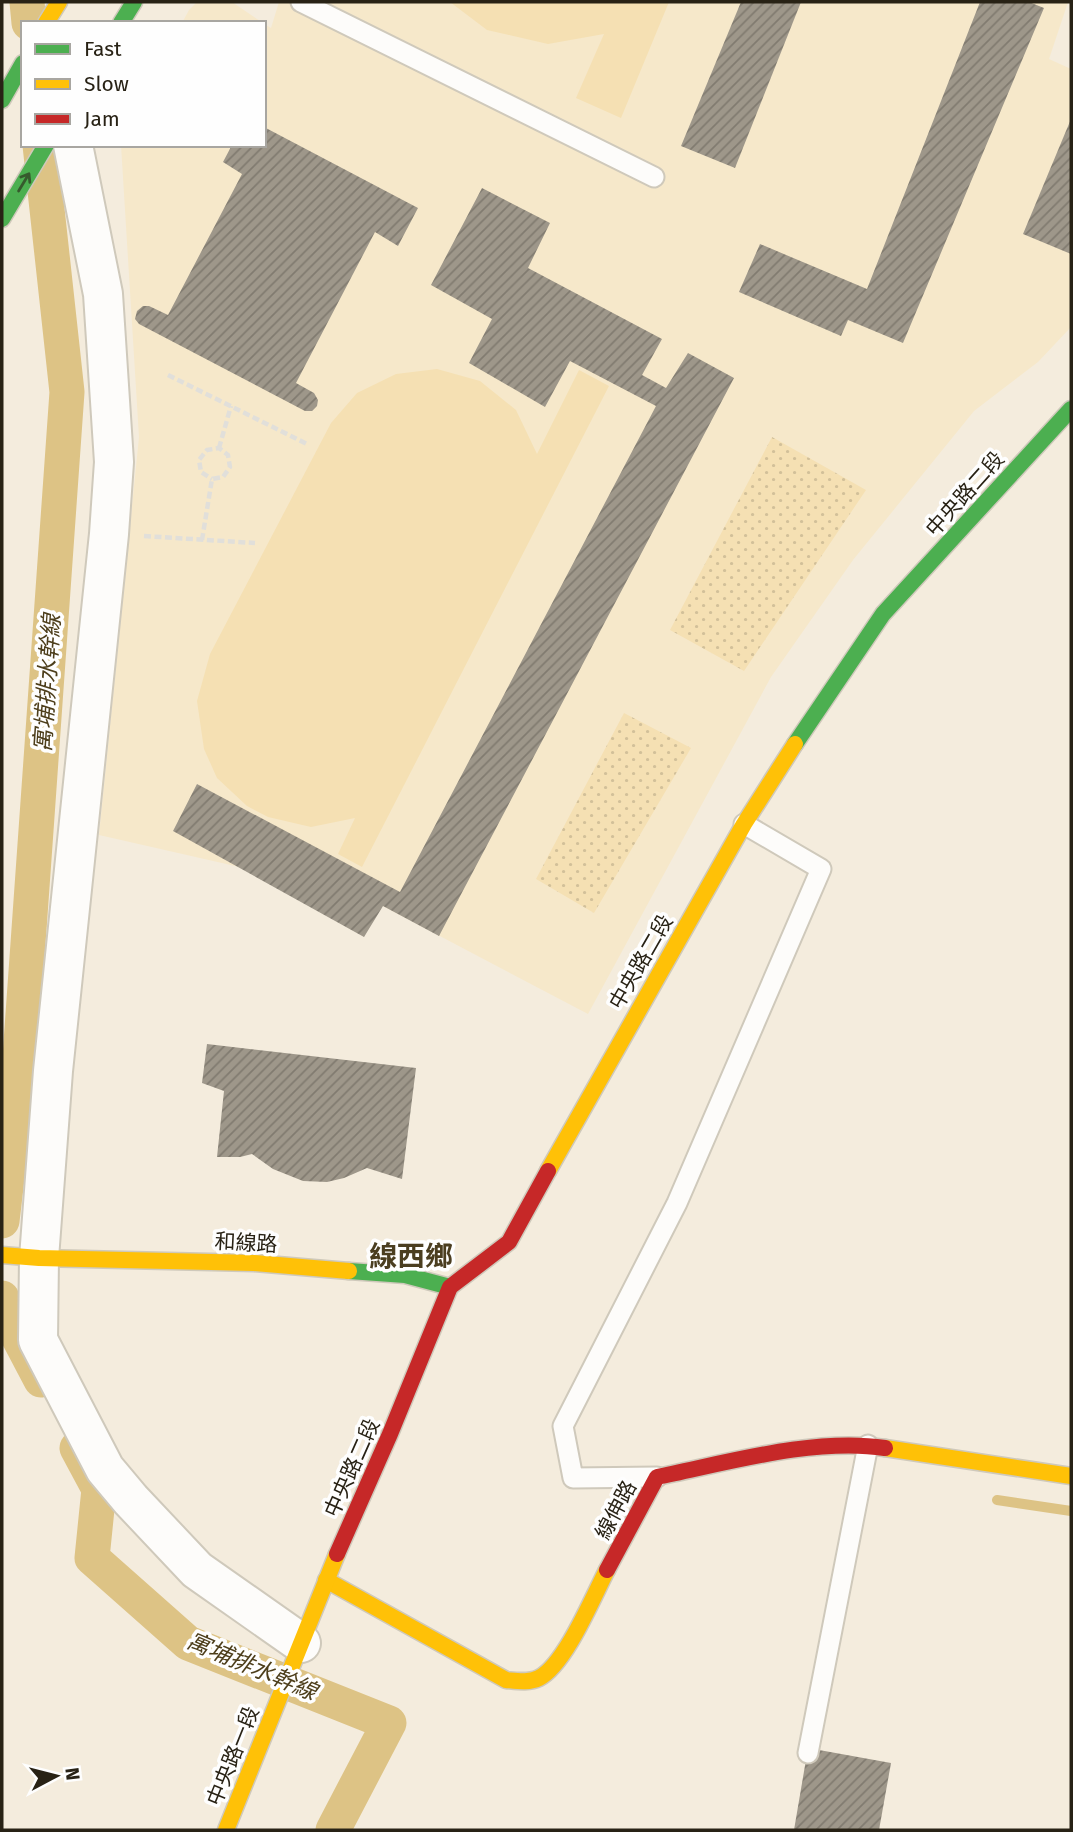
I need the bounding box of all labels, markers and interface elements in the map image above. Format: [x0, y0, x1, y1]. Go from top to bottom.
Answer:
legend [21, 21, 266, 147]
text: Fast [84, 36, 122, 62]
text: Slow [84, 71, 129, 97]
text: Jam [84, 106, 120, 132]
one-way arrow [17, 173, 31, 193]
street label: 中央路二段 [920, 446, 1010, 542]
water label: 寓埔排水幹線 [28, 610, 66, 753]
street label: 中央路二段 [603, 910, 679, 1014]
street label: 和線路 [214, 1228, 278, 1258]
district label: 線西鄉 [369, 1240, 453, 1273]
street label: 中央路二段 [319, 1415, 385, 1521]
street label: 線伸路 [590, 1476, 642, 1544]
water label: 寓埔排水幹線 [183, 1626, 324, 1707]
street label: 中央路一段 [201, 1702, 265, 1810]
north arrow [21, 1741, 91, 1811]
text: N [60, 1766, 85, 1782]

